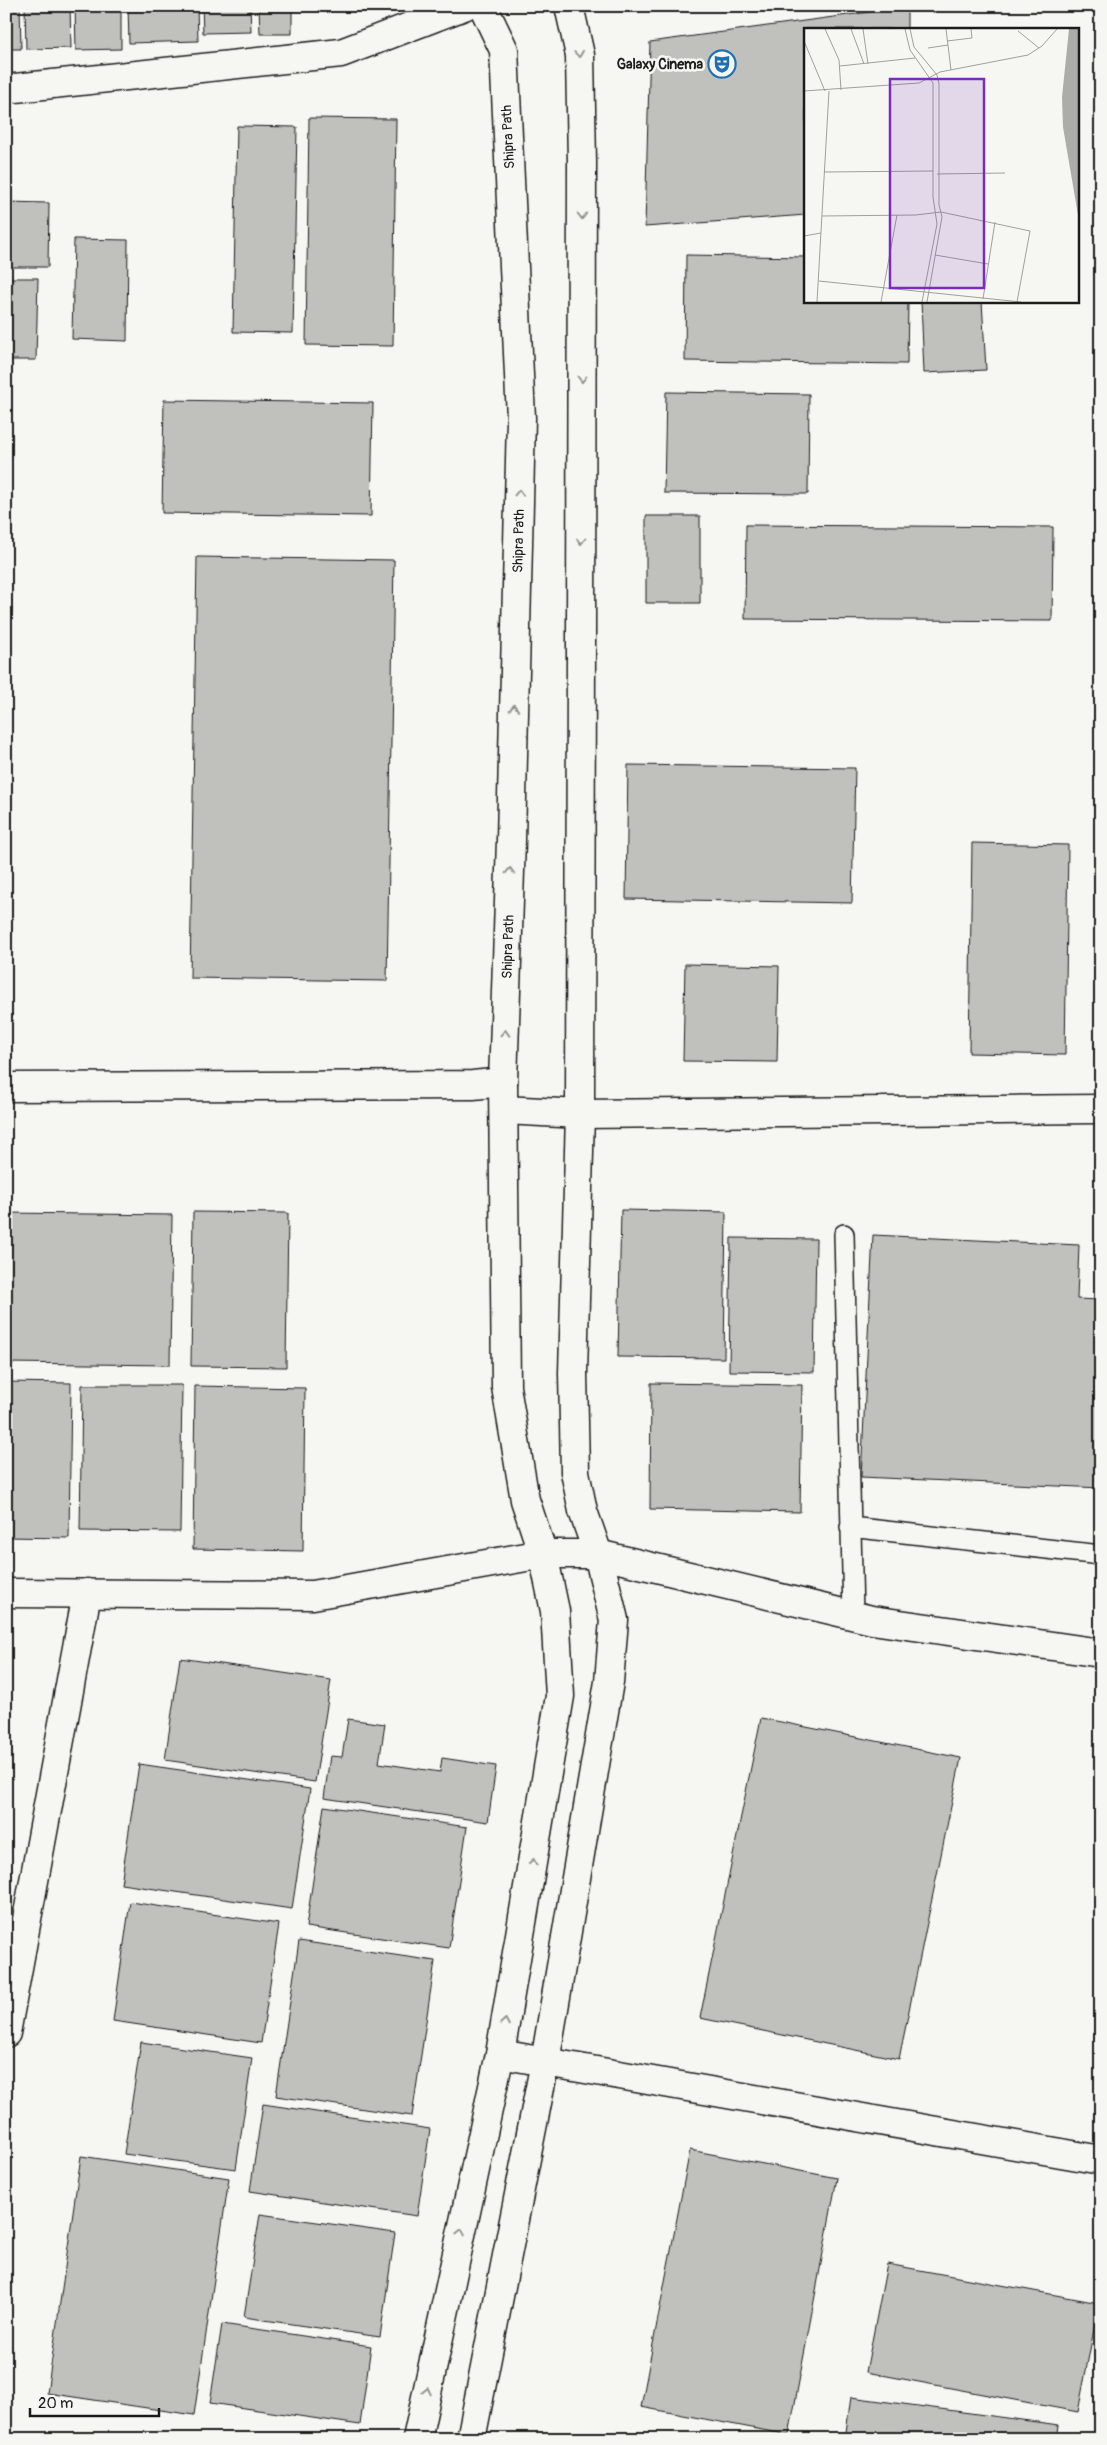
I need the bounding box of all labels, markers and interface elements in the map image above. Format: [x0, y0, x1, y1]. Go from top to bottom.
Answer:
inset map [804, 28, 1080, 302]
one-way arrow [574, 49, 584, 58]
theatre icon: Galaxy Cinema [707, 49, 737, 79]
place label: Galaxy Cinema [617, 56, 703, 73]
street label: Shipra Path [498, 105, 518, 169]
one-way arrow [577, 212, 587, 220]
one-way arrow [577, 375, 587, 383]
one-way arrow [514, 489, 525, 497]
street label: Shipra Path [509, 509, 527, 573]
one-way arrow [576, 537, 587, 545]
one-way arrow [509, 704, 520, 712]
one-way arrow [505, 867, 516, 875]
street label: Shipra Path [498, 915, 517, 979]
one-way arrow [499, 1029, 510, 1037]
one-way arrow [527, 1857, 537, 1866]
one-way arrow [500, 2017, 510, 2026]
one-way arrow [456, 2228, 466, 2237]
scale bar [30, 2385, 159, 2417]
one-way arrow [421, 2387, 432, 2396]
text: 20 m [38, 2394, 73, 2413]

